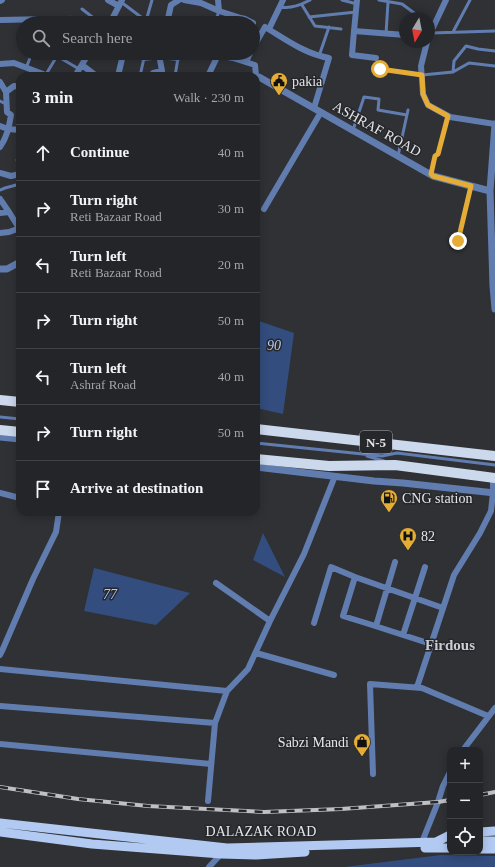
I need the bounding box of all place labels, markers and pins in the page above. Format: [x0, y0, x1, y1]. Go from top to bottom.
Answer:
public building icon: pakia [269, 71, 289, 96]
place label: pakia [292, 74, 323, 89]
fuel station icon: CNG station [379, 488, 399, 513]
place label: CNG station [402, 491, 472, 506]
hospital icon: 82 [398, 526, 418, 551]
place label: 82 [421, 529, 435, 544]
shop icon: Sabzi Mandi [352, 732, 372, 757]
place label: Sabzi Mandi [278, 735, 349, 750]

